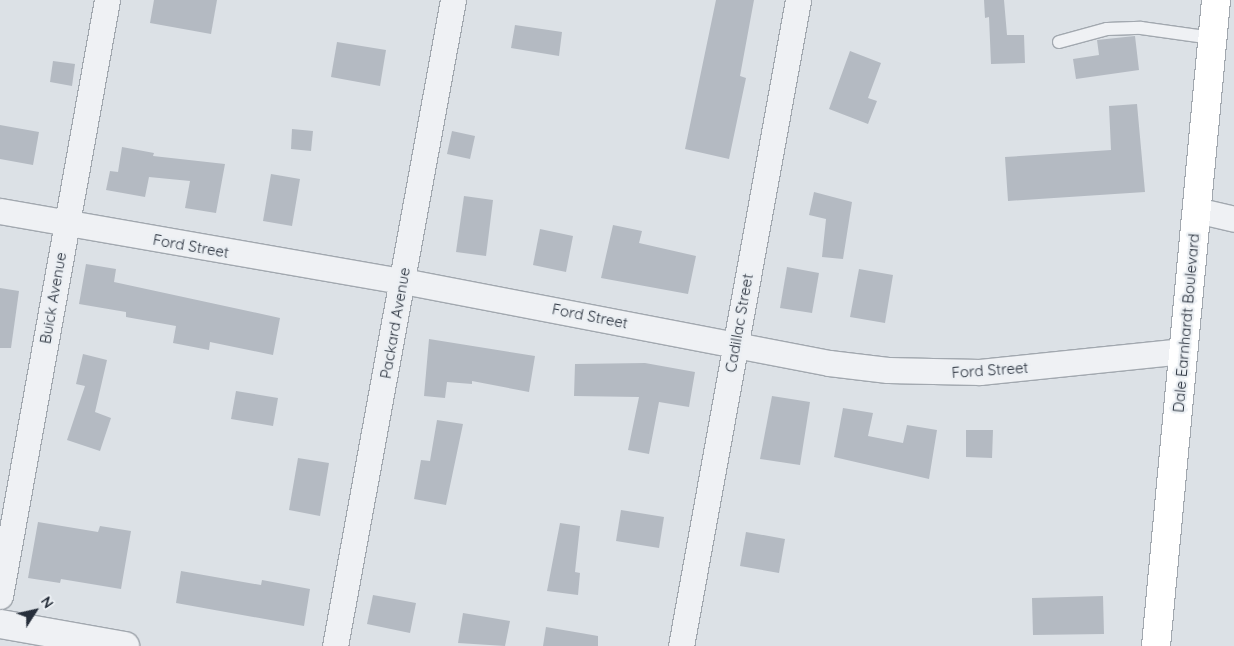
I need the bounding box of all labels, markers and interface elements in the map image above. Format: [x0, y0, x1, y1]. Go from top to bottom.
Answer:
street label: Ford Street [152, 230, 230, 262]
street label: Dale Earnhardt Boulevard [1169, 233, 1203, 413]
street label: Buick Avenue [36, 251, 70, 345]
street label: Packard Avenue [376, 266, 414, 380]
street label: Cadillac Street [721, 272, 757, 374]
street label: Ford Street [551, 300, 629, 332]
street label: Ford Street [951, 358, 1029, 382]
north arrow [10, 586, 60, 636]
text: N [37, 593, 58, 612]

